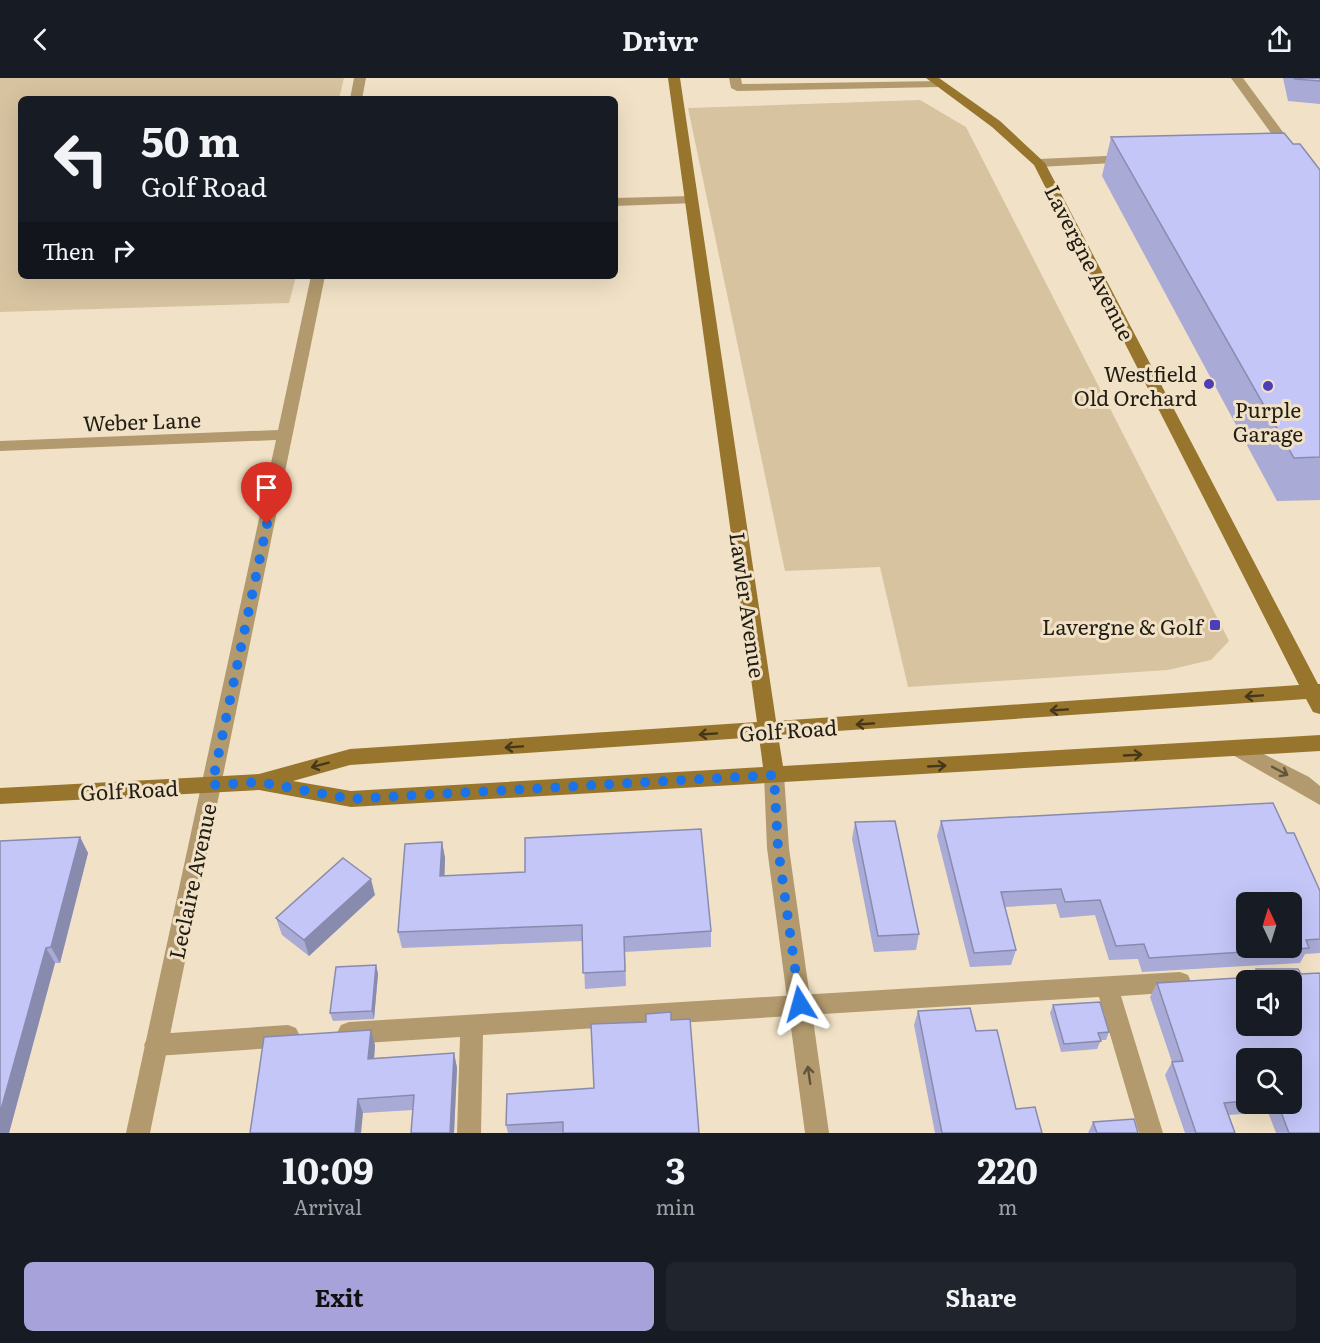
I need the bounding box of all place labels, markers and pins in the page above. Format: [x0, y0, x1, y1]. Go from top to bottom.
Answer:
place label: Westfield Old Orchard [1074, 357, 1197, 412]
marker: Westfield Old Orchard [1202, 377, 1216, 391]
marker: Purple Garage [1261, 379, 1275, 393]
place label: Purple Garage [1233, 393, 1303, 448]
pin [241, 462, 292, 524]
place label: Lavergne & Golf [1042, 610, 1205, 641]
marker: Lavergne & Golf [1208, 618, 1222, 632]

